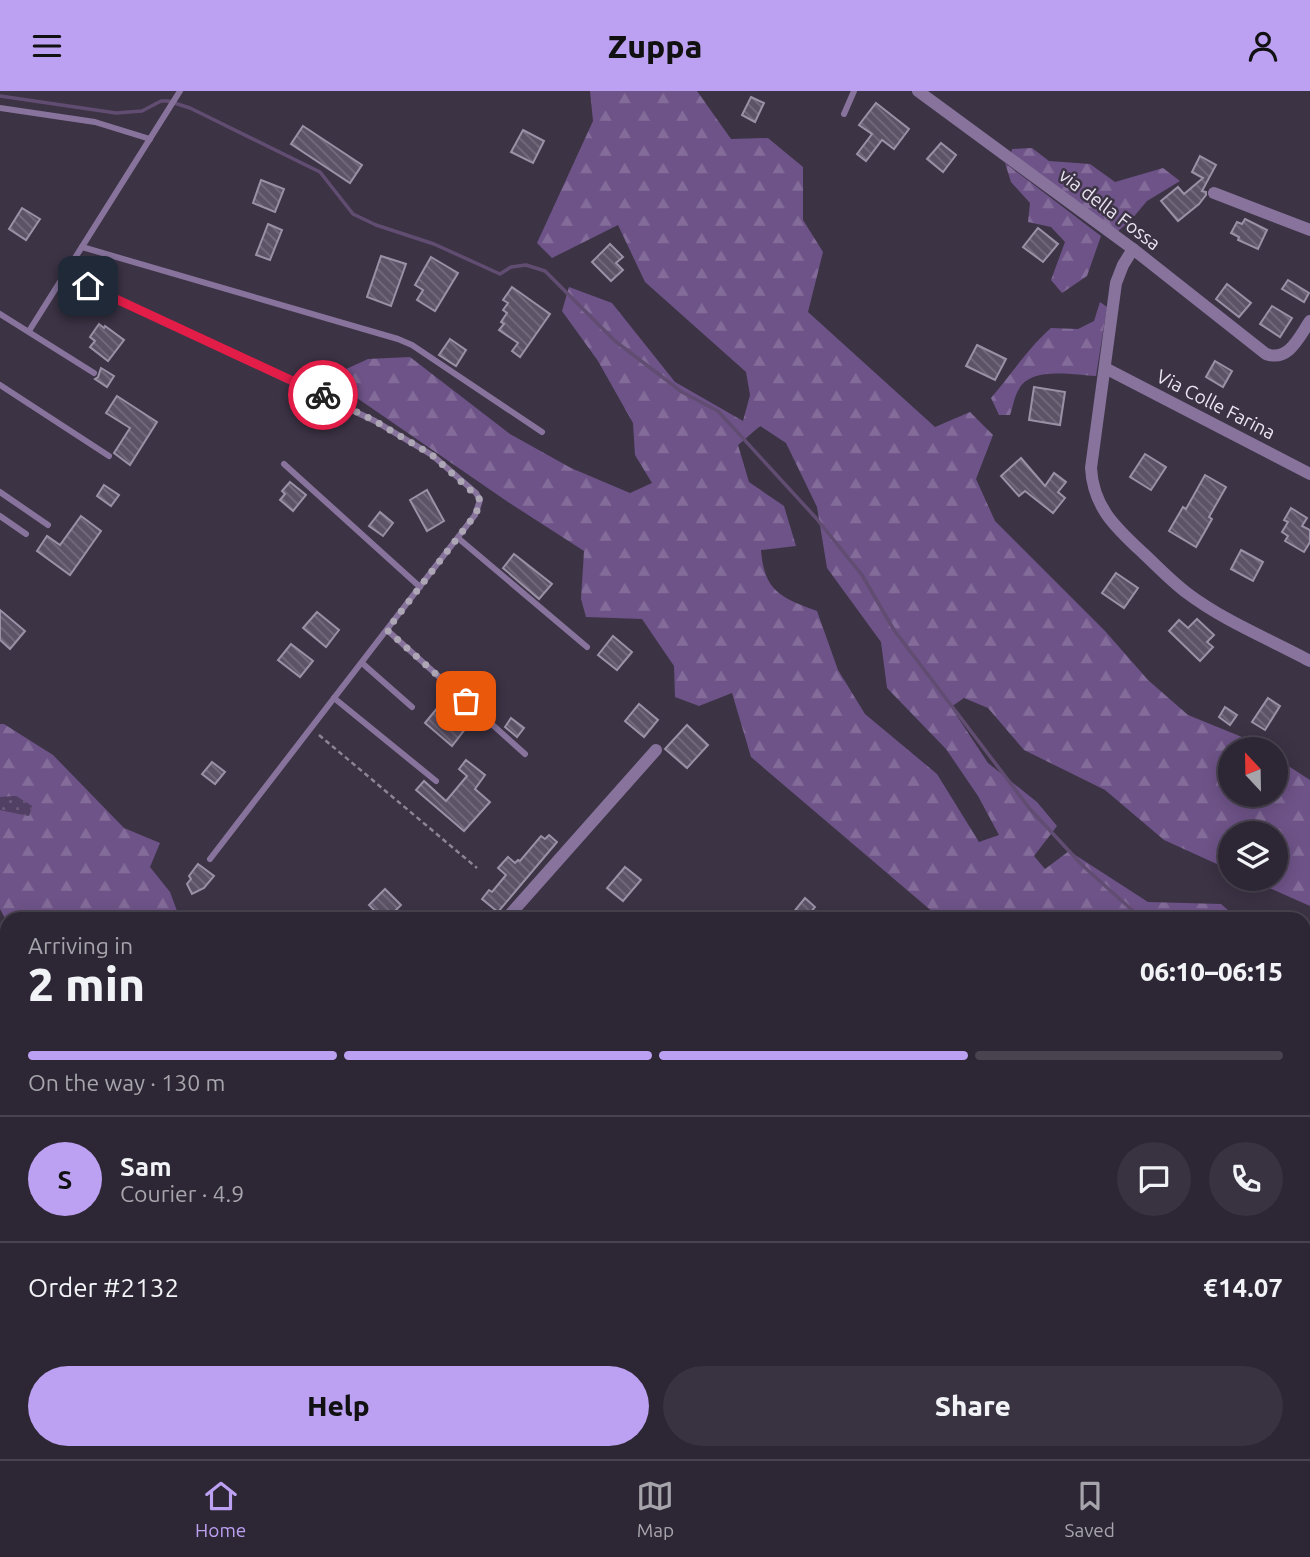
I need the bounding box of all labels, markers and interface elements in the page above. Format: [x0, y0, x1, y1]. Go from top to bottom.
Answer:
icon: menu [28, 27, 66, 65]
icon: person [1244, 27, 1282, 65]
text: Zuppa [608, 28, 702, 64]
street label: via della Fossa [1055, 164, 1165, 254]
pin [58, 256, 118, 316]
icon: home [69, 267, 107, 305]
courier [288, 360, 358, 430]
street label: Via Colle Farina [1153, 365, 1279, 443]
icon: bike [304, 376, 342, 414]
pin [436, 671, 496, 731]
icon: bag [447, 682, 485, 720]
north arrow [1218, 737, 1288, 807]
map controls [1218, 737, 1288, 891]
button: layers [1218, 821, 1288, 891]
text: Arriving in [28, 933, 133, 958]
text: 06:10–06:15 [1140, 957, 1283, 986]
text: 2 min [28, 958, 145, 1010]
text: On the way · 130 m [28, 1070, 225, 1095]
button: chat [1117, 1142, 1191, 1216]
button: phone [1209, 1142, 1283, 1216]
text: Sam [120, 1152, 172, 1181]
text: S [58, 1165, 72, 1194]
text: Courier · 4.9 [120, 1181, 244, 1206]
text: Order #2132 [28, 1273, 179, 1302]
text: €14.07 [1203, 1273, 1283, 1302]
button: Help [28, 1366, 649, 1446]
button: Share [663, 1366, 1283, 1446]
tab: Home [195, 1477, 246, 1541]
tab: Map [636, 1477, 674, 1541]
tab: Saved [1064, 1477, 1115, 1541]

